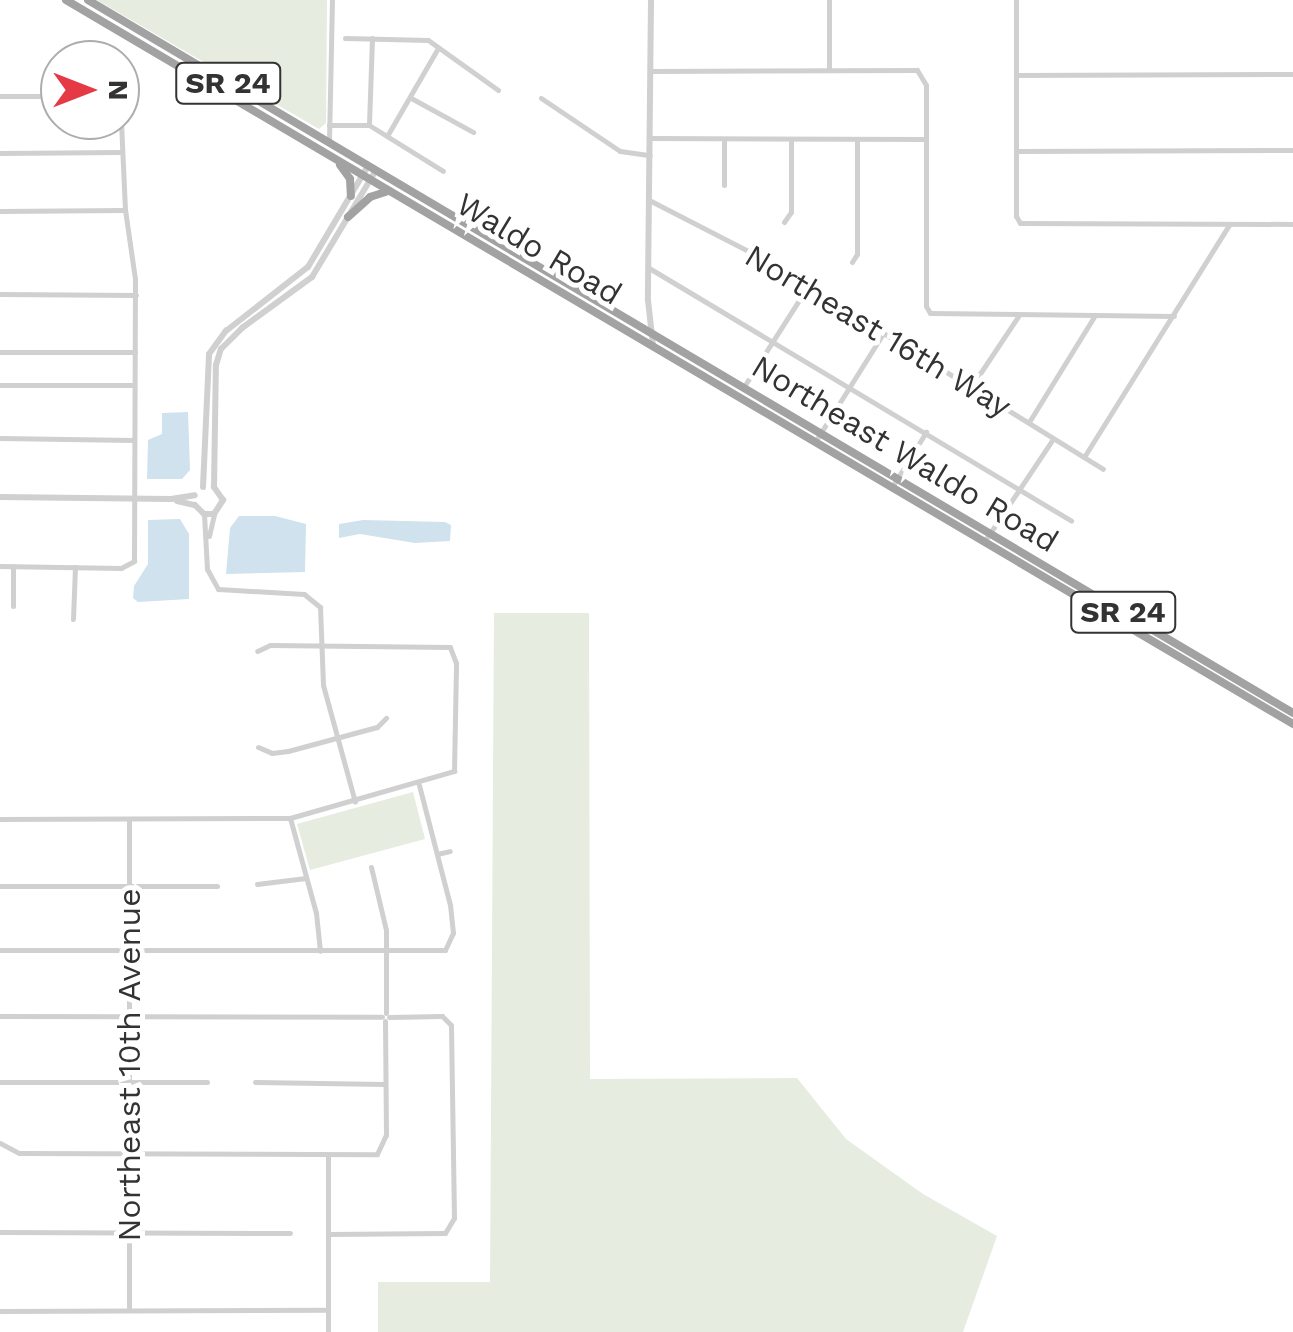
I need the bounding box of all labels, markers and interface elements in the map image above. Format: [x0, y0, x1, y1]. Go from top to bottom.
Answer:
north arrow [40, 40, 140, 140]
road number: SR 24 [173, 58, 283, 108]
text: N [102, 80, 135, 100]
street label: Waldo Road [450, 185, 628, 313]
street label: Northeast 16th Way [738, 236, 1018, 426]
street label: Northeast Waldo Road [745, 347, 1065, 561]
road number: SR 24 [1068, 587, 1178, 637]
street label: Northeast 10th Avenue [110, 887, 148, 1243]

